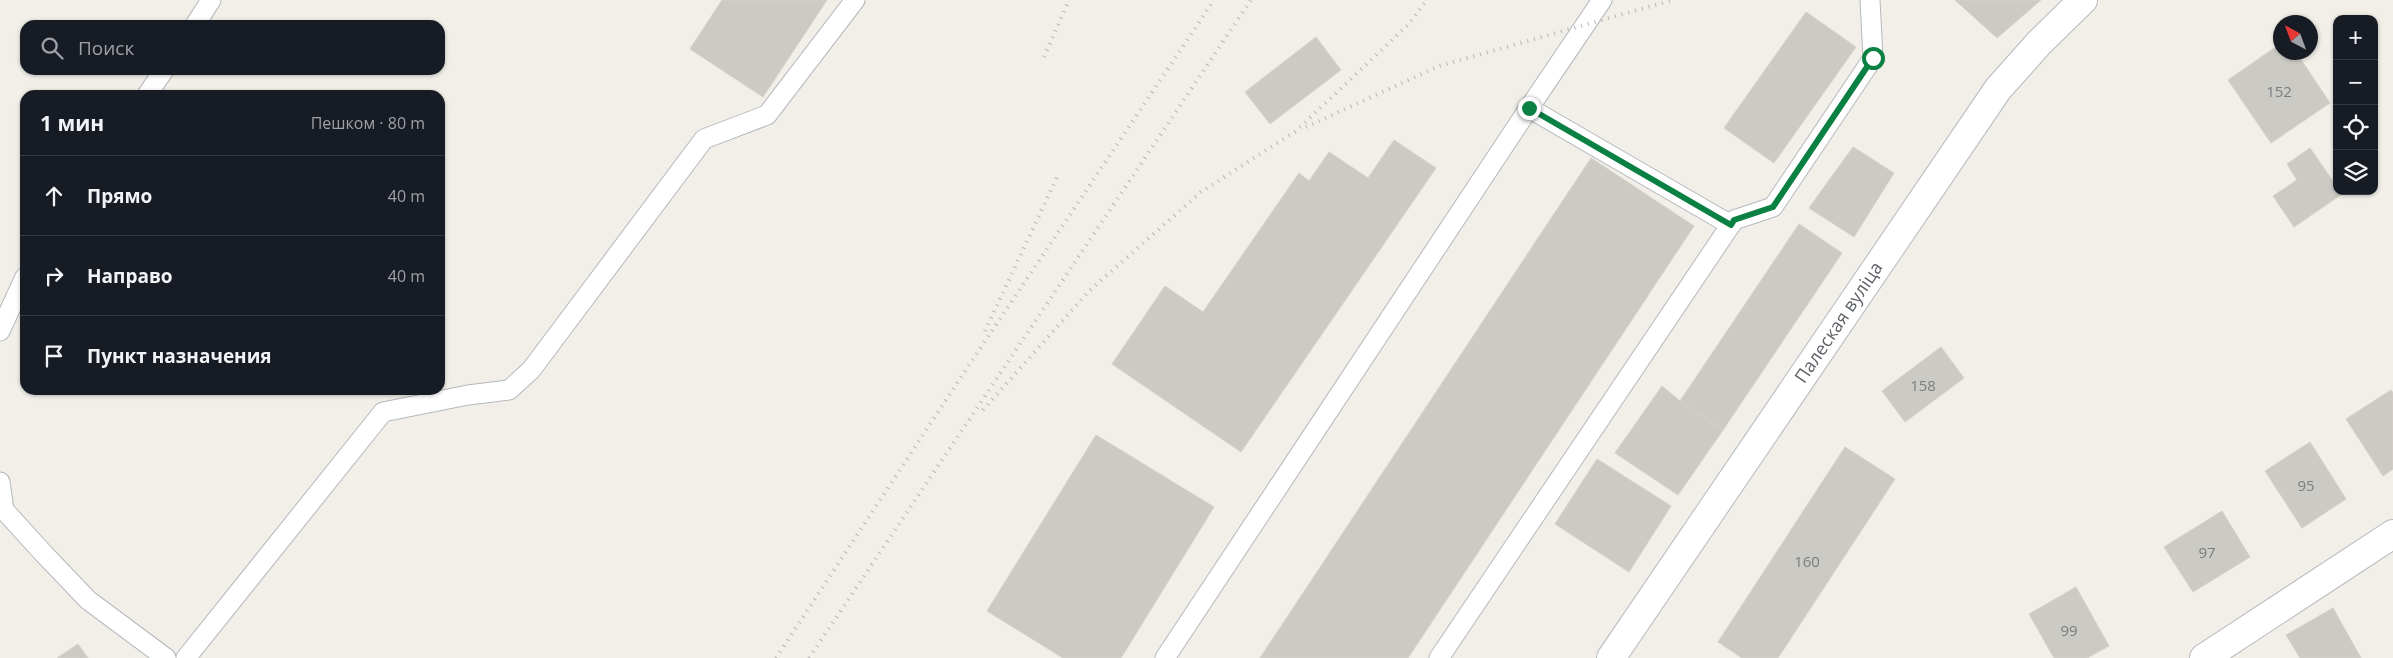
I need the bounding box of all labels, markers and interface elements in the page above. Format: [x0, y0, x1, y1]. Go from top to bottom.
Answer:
north arrow [2273, 15, 2318, 60]
map controls [2333, 15, 2378, 195]
button: + [2333, 15, 2378, 60]
search box [20, 20, 445, 75]
icon: search [38, 34, 66, 62]
text: Поиск [78, 35, 134, 61]
route start [1862, 47, 1885, 70]
button: − [2333, 60, 2378, 105]
house number: 152 [2266, 81, 2292, 101]
route end [1518, 97, 1541, 120]
button: locate [2333, 105, 2378, 150]
text: 1 мин [40, 109, 104, 137]
text: Пешком · 80 m [311, 112, 425, 134]
button: layers [2333, 150, 2378, 195]
icon: ahead [40, 182, 68, 210]
text: Прямо [87, 183, 152, 209]
text: 40 m [388, 185, 425, 207]
street label: Палеская вуліца [1788, 257, 1888, 387]
icon: right [40, 262, 68, 290]
text: Направо [87, 263, 173, 289]
text: 40 m [388, 265, 425, 287]
icon: arrive [40, 342, 68, 370]
text: Пункт назначения [87, 343, 272, 369]
house number: 158 [1910, 375, 1936, 395]
house number: 95 [2297, 475, 2315, 495]
house number: 97 [2198, 542, 2216, 562]
house number: 160 [1794, 551, 1820, 571]
house number: 99 [2060, 620, 2078, 640]

